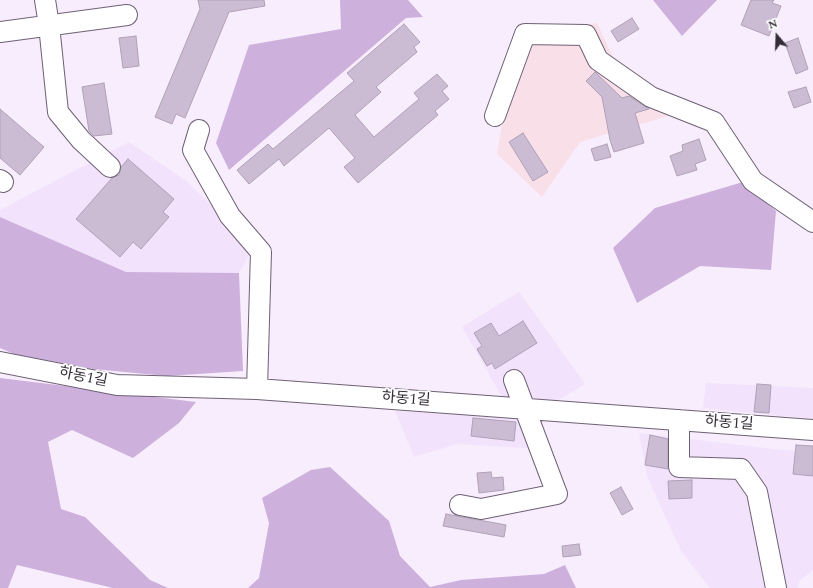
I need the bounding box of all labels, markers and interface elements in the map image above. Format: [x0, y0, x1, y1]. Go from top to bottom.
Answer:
text: N [766, 15, 780, 34]
north arrow [757, 16, 797, 56]
street label: 하동1길 [57, 365, 109, 391]
street label: 하동1길 [381, 389, 431, 411]
street label: 하동1길 [704, 413, 754, 435]

